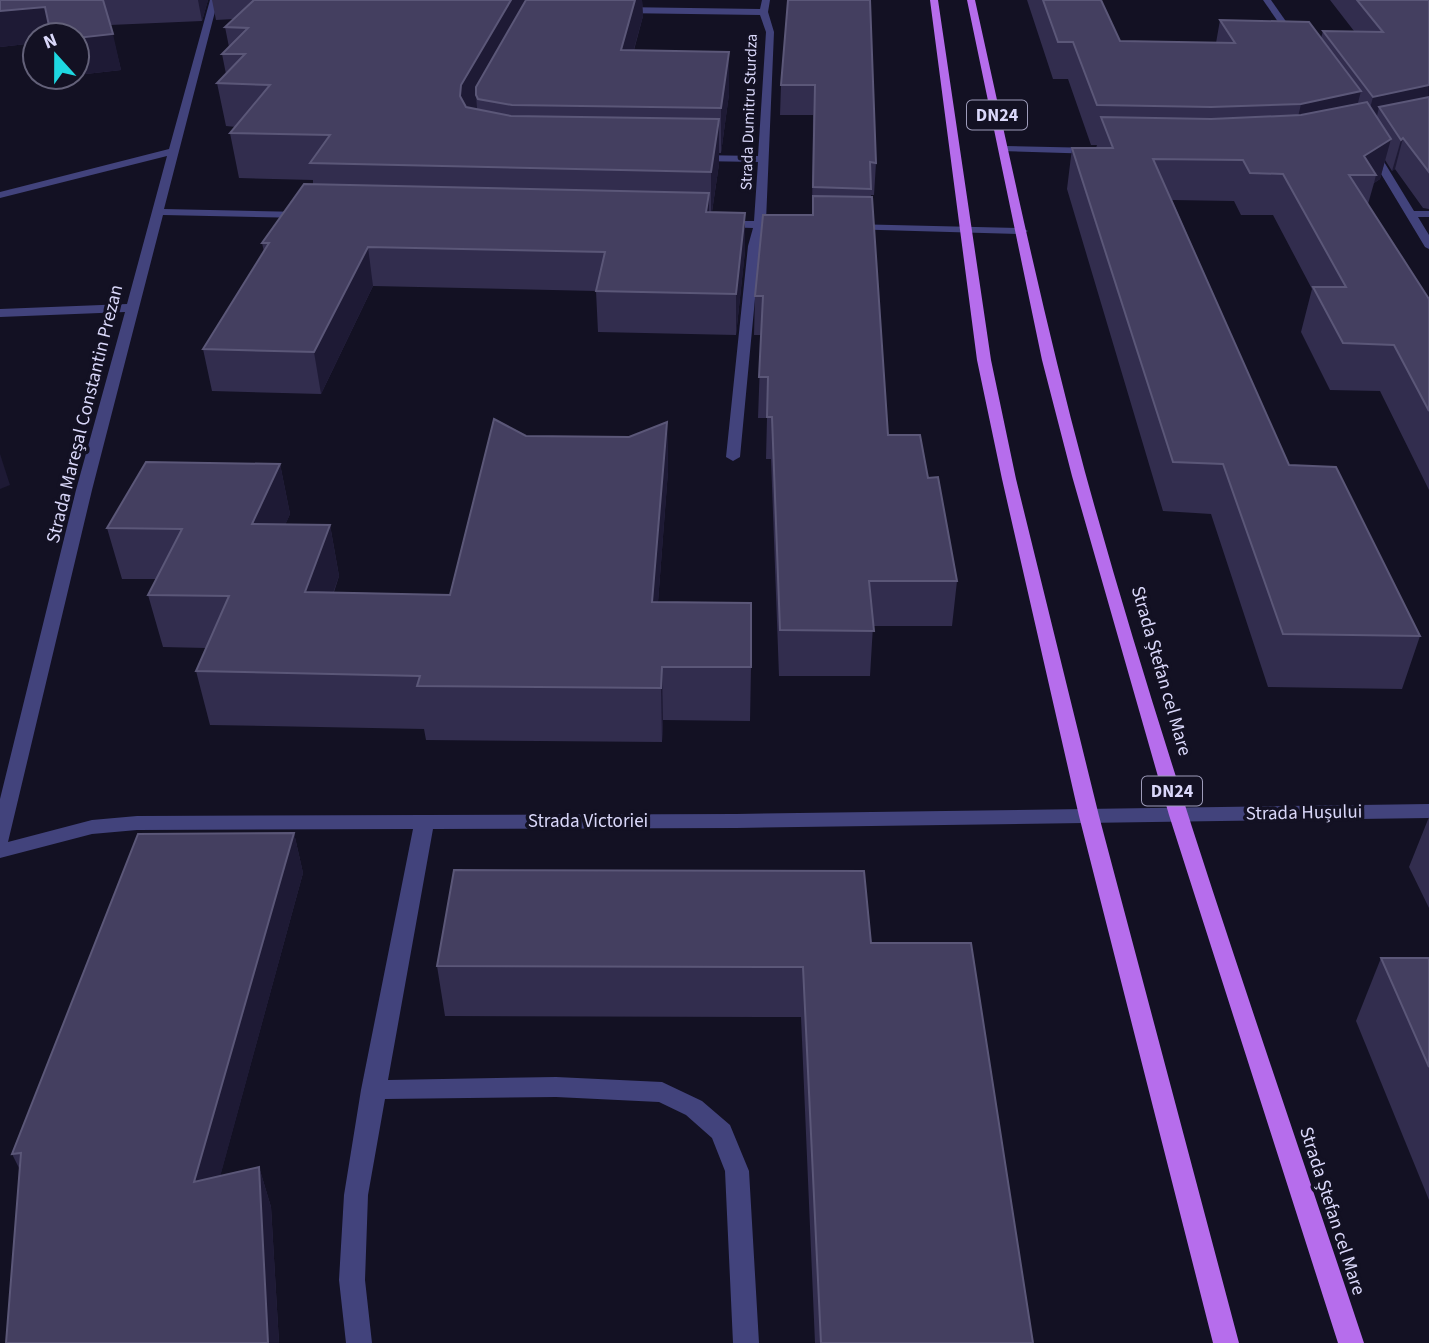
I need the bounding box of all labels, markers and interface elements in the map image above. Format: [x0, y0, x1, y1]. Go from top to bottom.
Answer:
north arrow [21, 21, 91, 91]
text: N [40, 27, 61, 56]
street label: Strada Dumitru Sturdza [735, 33, 763, 191]
road number: DN24 [967, 100, 1027, 130]
street label: Strada Mareșal Constantin Prezan [40, 282, 130, 546]
street label: Strada Ștefan cel Mare [1124, 583, 1198, 759]
road number: DN24 [1142, 776, 1202, 806]
street label: Strada Hușului [1245, 798, 1363, 828]
street label: Strada Victoriei [528, 808, 648, 835]
street label: Strada Ștefan cel Mare [1292, 1123, 1372, 1299]

